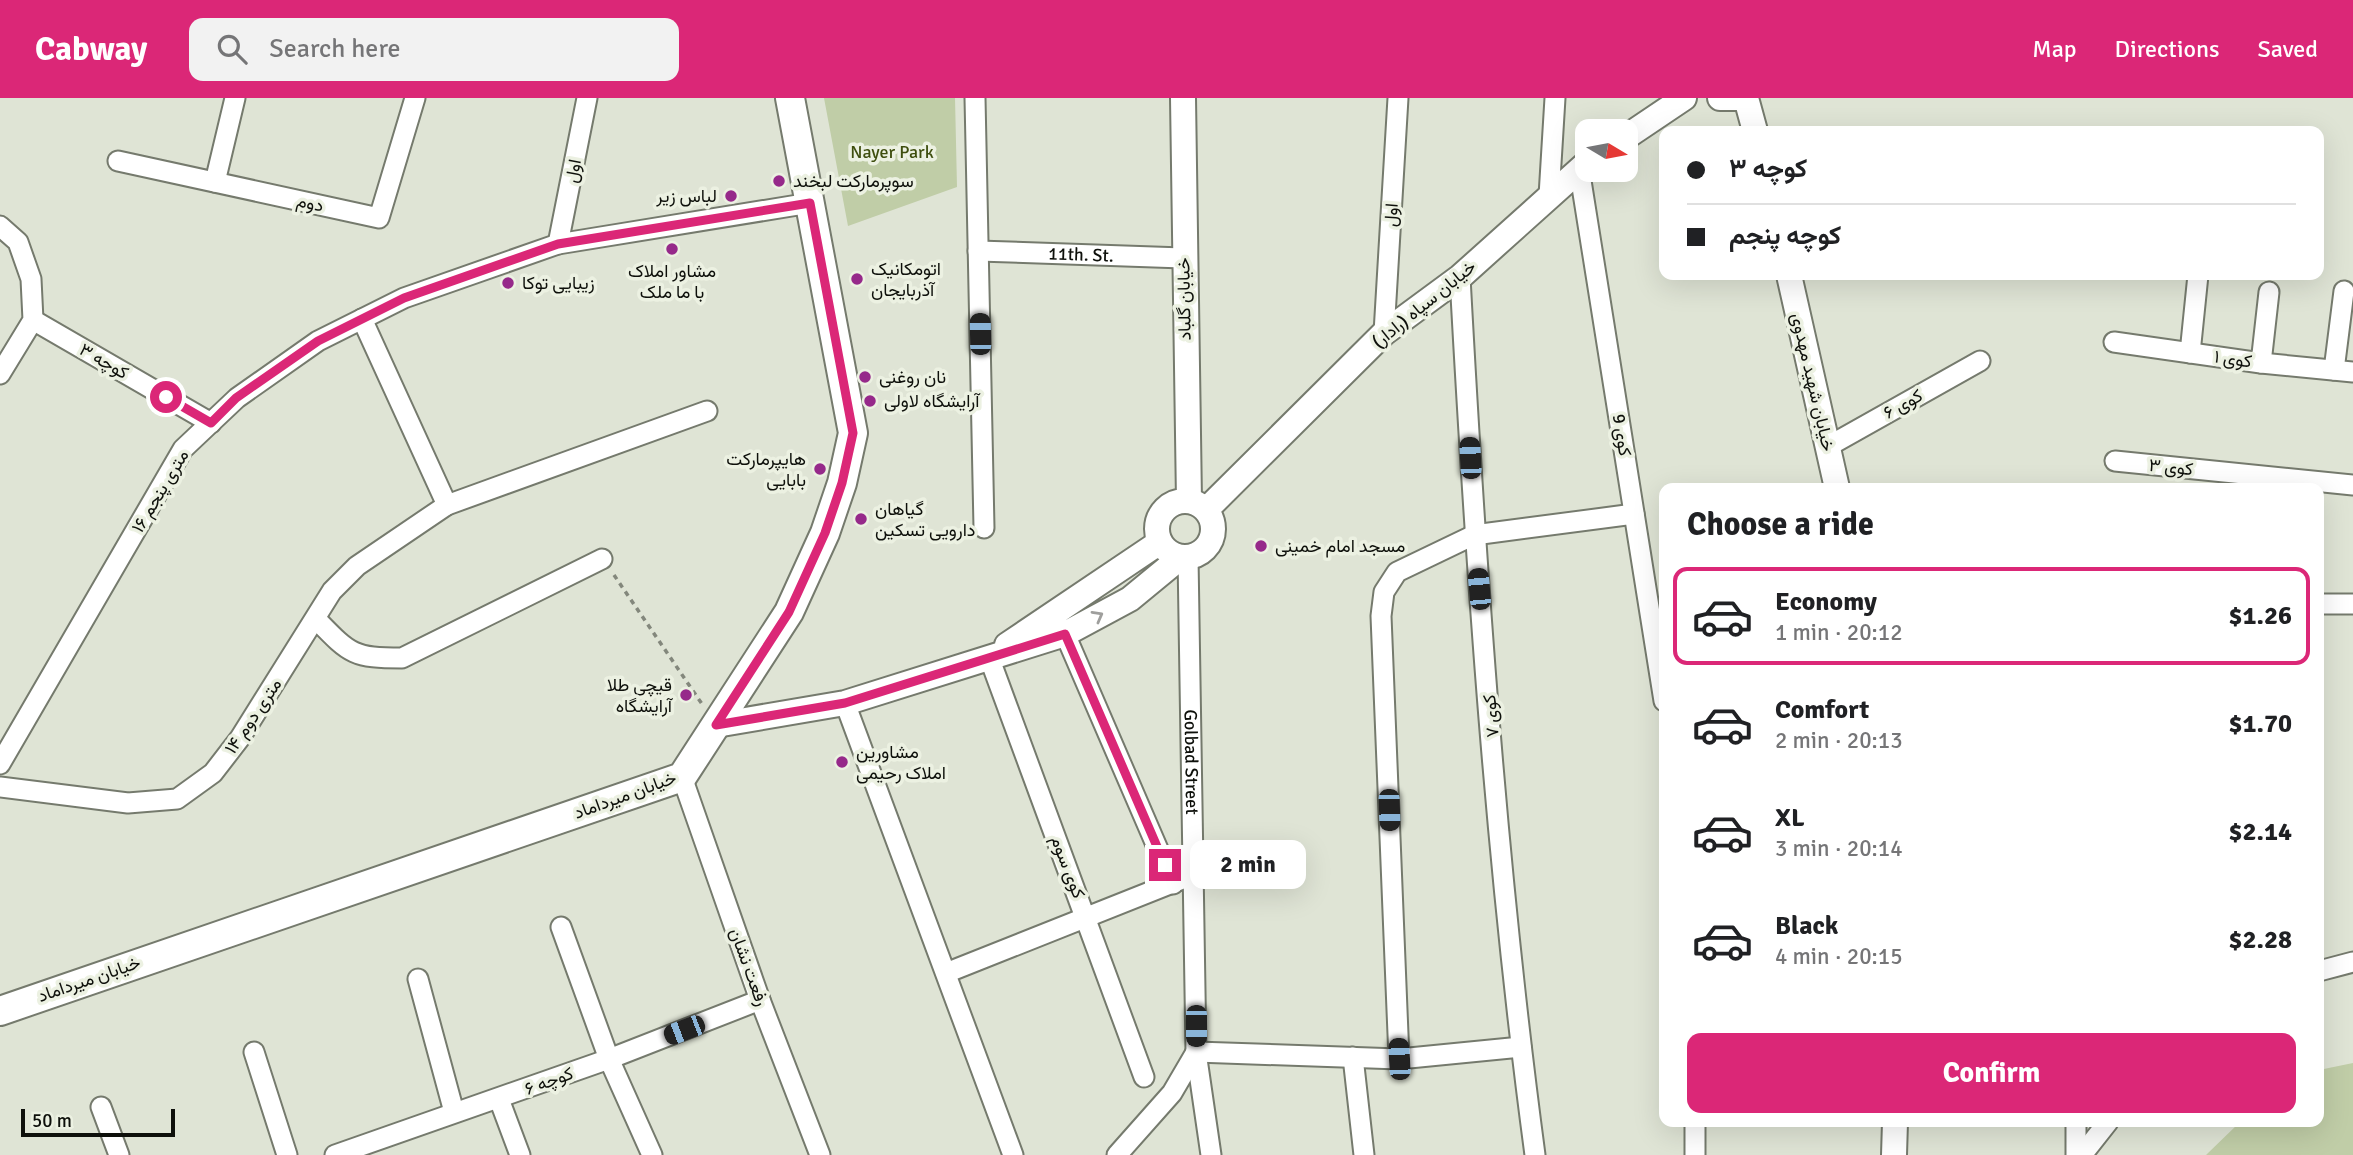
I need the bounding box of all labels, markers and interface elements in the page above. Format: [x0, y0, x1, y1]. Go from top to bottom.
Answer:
search box [189, 18, 679, 81]
text: Cabway [35, 29, 147, 70]
icon: search [213, 30, 251, 68]
text: Search here [269, 33, 400, 65]
text: Map [2032, 34, 2077, 64]
text: Directions [2115, 34, 2220, 64]
text: Saved [2258, 34, 2318, 64]
north arrow [1575, 119, 1638, 182]
map controls [1575, 119, 1638, 182]
park label: Nayer Park [850, 141, 934, 163]
text: کوچه ۳ [1729, 153, 1807, 185]
street label: اول [560, 157, 586, 185]
place label: سوپرمارکت لبخند [793, 170, 914, 193]
marker: سوپرمارکت لبخند [771, 173, 787, 189]
place label: لباس زیر [655, 185, 717, 207]
marker: لباس زیر [723, 188, 739, 204]
street label: دوم [294, 189, 326, 218]
street label: اول [1379, 202, 1403, 228]
text: کوچه پنجم [1729, 220, 1841, 252]
marker: مشاور املاک با ما ملک [664, 241, 680, 257]
street label: 11th. St. [1048, 242, 1114, 267]
street label: خیابان سپاه (رادار) [1368, 255, 1481, 353]
street label: خیابان گلباد [1172, 257, 1196, 341]
place label: اتومکانیک آذربایجان [871, 258, 941, 301]
place label: مشاور املاک با ما ملک [628, 260, 716, 303]
marker: اتومکانیک آذربایجان [849, 271, 865, 287]
place label: زیبایی توکا [522, 272, 595, 294]
marker: زیبایی توکا [500, 275, 516, 291]
street label: خیابان شهید مهدوی [1786, 311, 1840, 453]
car [970, 313, 991, 355]
street label: کوچه ۳ [75, 338, 133, 385]
street label: کوی ۱ [2213, 345, 2253, 373]
place label: نان روغنی [879, 366, 946, 388]
marker: نان روغنی [857, 369, 873, 385]
route start [150, 381, 182, 413]
street label: کوی ۶ [1880, 384, 1926, 424]
place label: آرایشگاه لاولی [884, 390, 981, 412]
marker: آرایشگاه لاولی [862, 393, 878, 409]
street label: کوی 9 [1608, 412, 1636, 458]
car [1459, 436, 1482, 480]
street label: ۱۶ متری پنجم [127, 446, 194, 537]
place label: هایپرمارکت بابایی [726, 448, 806, 491]
street label: کوی ۳ [2148, 454, 2194, 480]
marker: هایپرمارکت بابایی [812, 461, 828, 477]
place label: گیاهان دارویی تسکین [875, 498, 975, 541]
text: Choose a ride [1687, 505, 1874, 544]
marker: گیاهان دارویی تسکین [853, 511, 869, 527]
place label: مسجد امام خمینی [1275, 535, 1405, 558]
marker: مسجد امام خمینی [1253, 538, 1269, 554]
car [1467, 567, 1492, 611]
icon: car [1691, 585, 1754, 648]
text: Economy [1775, 586, 1877, 618]
text: $1.26 [2228, 600, 2292, 632]
one-way arrow [1091, 611, 1104, 624]
text: 1 min · 20:12 [1775, 618, 1903, 647]
street label: ۱۴ متری دوم [220, 674, 287, 759]
place label: قیچی طلا آرایشگاه [607, 674, 674, 717]
marker: قیچی طلا آرایشگاه [678, 687, 694, 703]
street label: کوی ۷ [1478, 693, 1504, 739]
icon: car [1691, 693, 1754, 756]
text: Comfort [1775, 694, 1869, 726]
text: $1.70 [2228, 708, 2292, 740]
street label: Golbad Street [1179, 709, 1203, 815]
text: 2 min · 20:13 [1775, 726, 1903, 755]
place label: مشاورین املاک رحیمی [856, 741, 946, 784]
marker: مشاورین املاک رحیمی [834, 754, 850, 770]
street label: خیابان میرداماد [571, 766, 679, 824]
car [1378, 789, 1401, 831]
icon: car [1691, 801, 1754, 864]
text: XL [1775, 802, 1805, 834]
text: $2.14 [2228, 816, 2292, 848]
street label: کوی سوم [1045, 832, 1090, 902]
text: 3 min · 20:14 [1775, 834, 1903, 863]
callout: 2 min [1190, 840, 1305, 890]
route end [1149, 849, 1181, 881]
text: 2 min [1220, 850, 1276, 879]
icon: car [1691, 909, 1754, 972]
text: Black [1775, 910, 1838, 942]
text: $2.28 [2228, 924, 2292, 956]
street label: رفعت نشان [725, 925, 773, 1009]
text: 4 min · 20:15 [1775, 942, 1903, 971]
street label: خیابان میرداماد [35, 951, 143, 1007]
car [1186, 1005, 1207, 1047]
car [661, 1013, 708, 1047]
button: Confirm [1687, 1033, 2296, 1113]
car [1388, 1037, 1411, 1081]
street label: کوچه ۶ [522, 1062, 577, 1101]
scale bar [21, 1106, 175, 1138]
text: 50 m [32, 1109, 72, 1133]

